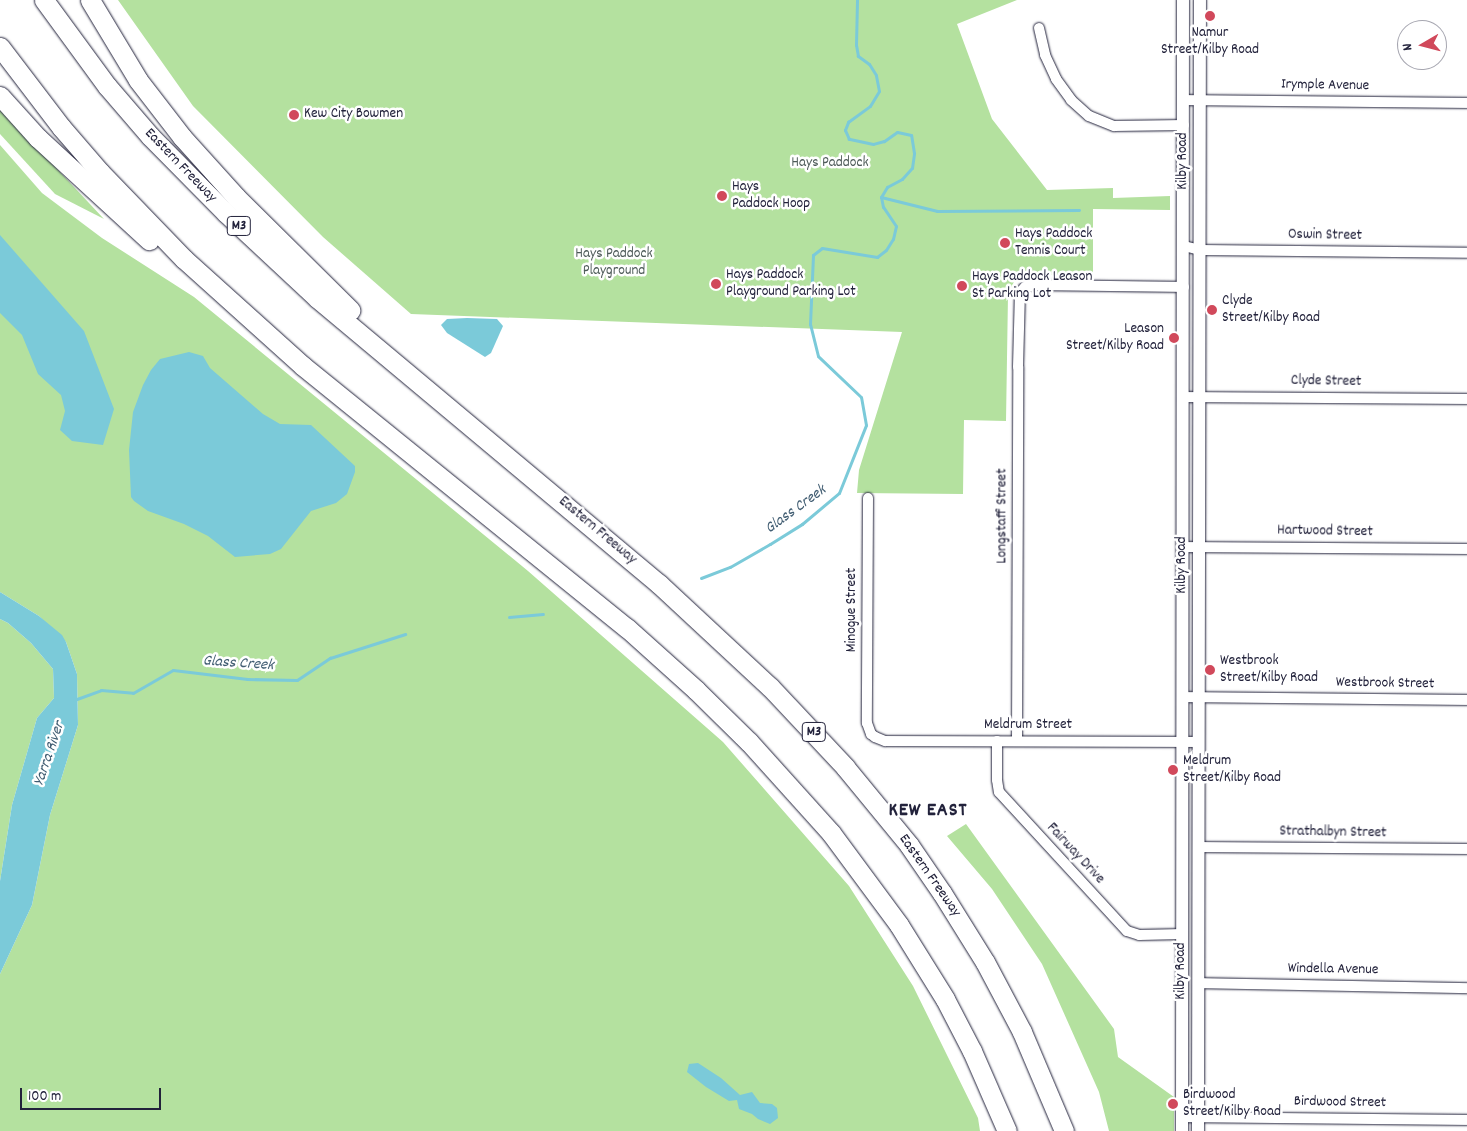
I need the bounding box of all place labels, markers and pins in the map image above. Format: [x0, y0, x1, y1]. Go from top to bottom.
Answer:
marker: Namur Street/Kilby Road [1204, 10, 1216, 22]
place label: Namur Street/Kilby Road [1161, 24, 1259, 59]
place label: Kew City Bowmen [304, 106, 403, 124]
marker: Kew City Bowmen [288, 109, 300, 121]
place label: Hays Paddock Hoop [732, 178, 810, 213]
marker: Hays Paddock Hoop [716, 190, 728, 202]
place label: Hays Paddock Tennis Court [1015, 225, 1092, 260]
marker: Hays Paddock Tennis Court [999, 237, 1011, 249]
place label: Hays Paddock Playground Parking Lot [726, 266, 856, 301]
place label: Hays Paddock Leason St Parking Lot [972, 268, 1092, 303]
marker: Hays Paddock Playground Parking Lot [710, 278, 722, 290]
marker: Hays Paddock Leason St Parking Lot [956, 280, 968, 292]
place label: Clyde Street/Kilby Road [1222, 292, 1320, 327]
marker: Clyde Street/Kilby Road [1206, 304, 1218, 316]
place label: Leason Street/Kilby Road [1066, 320, 1164, 355]
marker: Leason Street/Kilby Road [1168, 332, 1180, 344]
place label: Westbrook Street/Kilby Road [1220, 652, 1318, 687]
marker: Westbrook Street/Kilby Road [1204, 664, 1216, 676]
place label: Meldrum Street/Kilby Road [1183, 752, 1281, 787]
marker: Meldrum Street/Kilby Road [1167, 764, 1179, 776]
place label: Birdwood Street/Kilby Road [1183, 1086, 1281, 1121]
marker: Birdwood Street/Kilby Road [1167, 1098, 1179, 1110]

